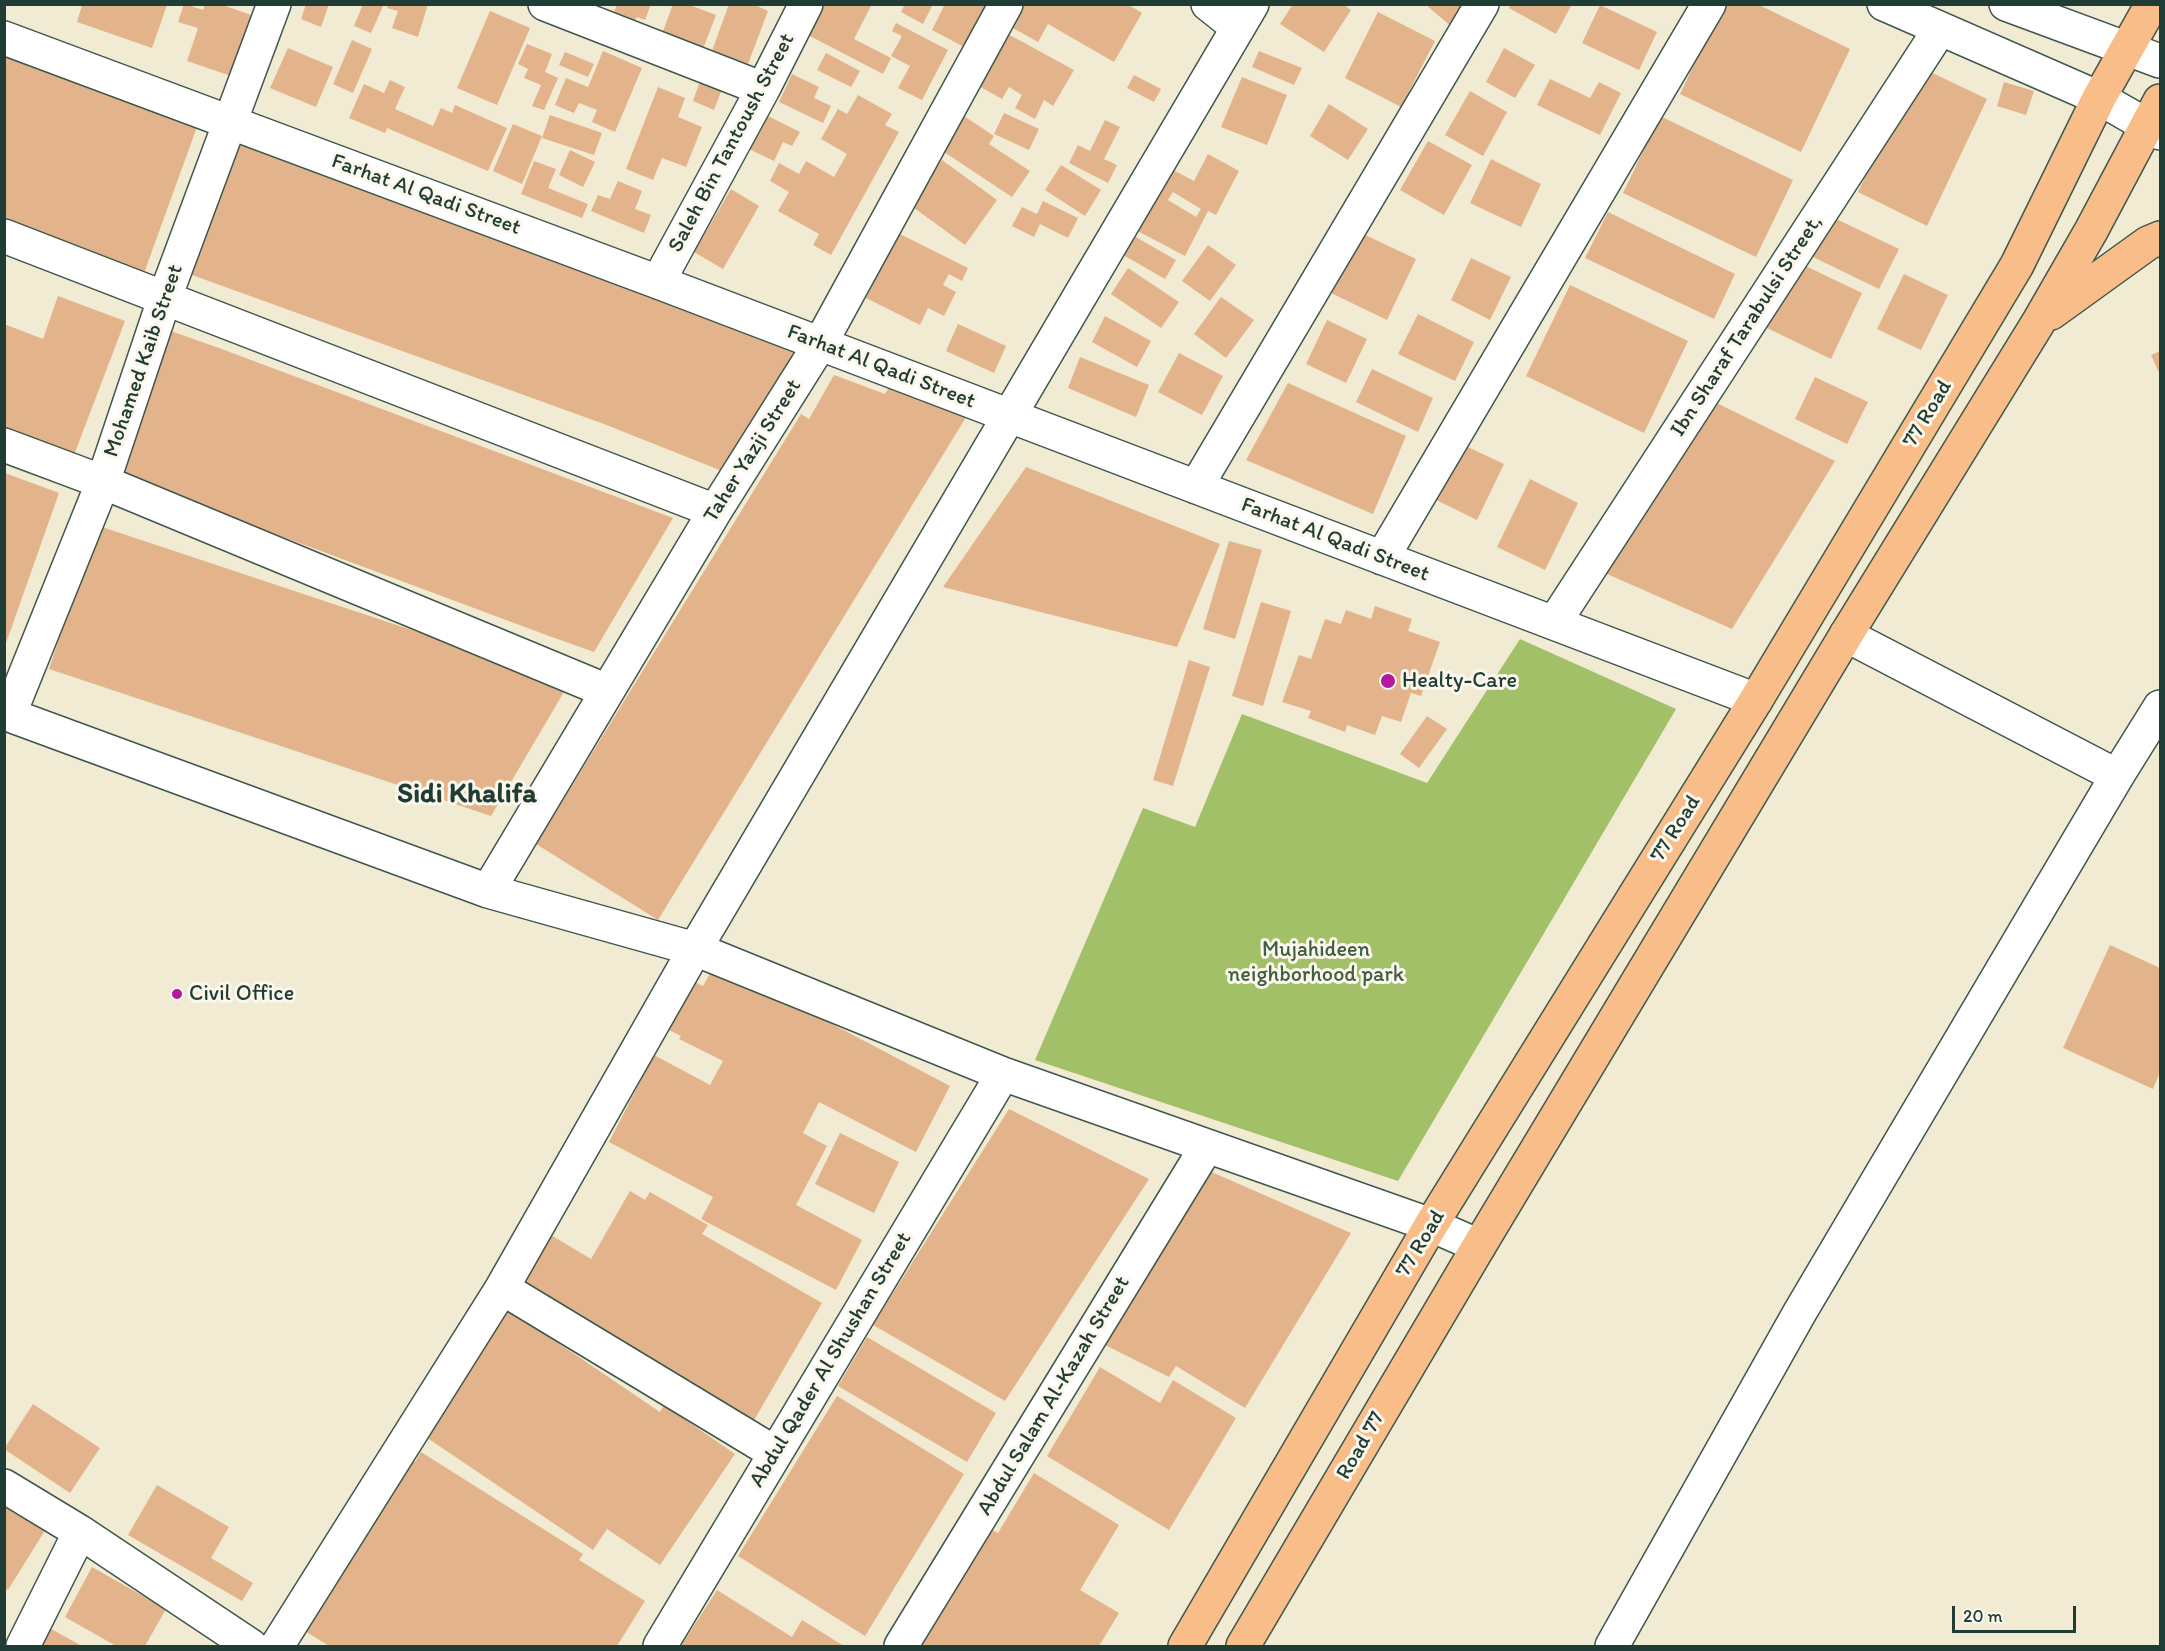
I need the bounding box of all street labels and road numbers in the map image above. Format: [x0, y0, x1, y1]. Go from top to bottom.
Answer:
street label: Saleh Bin Tantoush Street [663, 29, 801, 257]
street label: Farhat Al Qadi Street [328, 148, 524, 242]
street label: Ibn Sharaf Tarabulsi Street, [1665, 210, 1829, 442]
street label: Mohamed Kaib Street [99, 261, 189, 461]
street label: Farhat Al Qadi Street [783, 319, 979, 415]
street label: Taher Yazji Street [698, 374, 808, 528]
street label: 77 Road [1898, 375, 1958, 453]
street label: Farhat Al Qadi Street [1237, 492, 1433, 588]
street label: 77 Road [1645, 791, 1707, 867]
street label: 77 Road [1391, 1205, 1451, 1283]
street label: Abdul Qader Al Shushan Street [744, 1227, 918, 1493]
street label: Abdul Salam Al-Kazah Street [972, 1272, 1136, 1520]
street label: Road 77 [1331, 1407, 1391, 1485]

